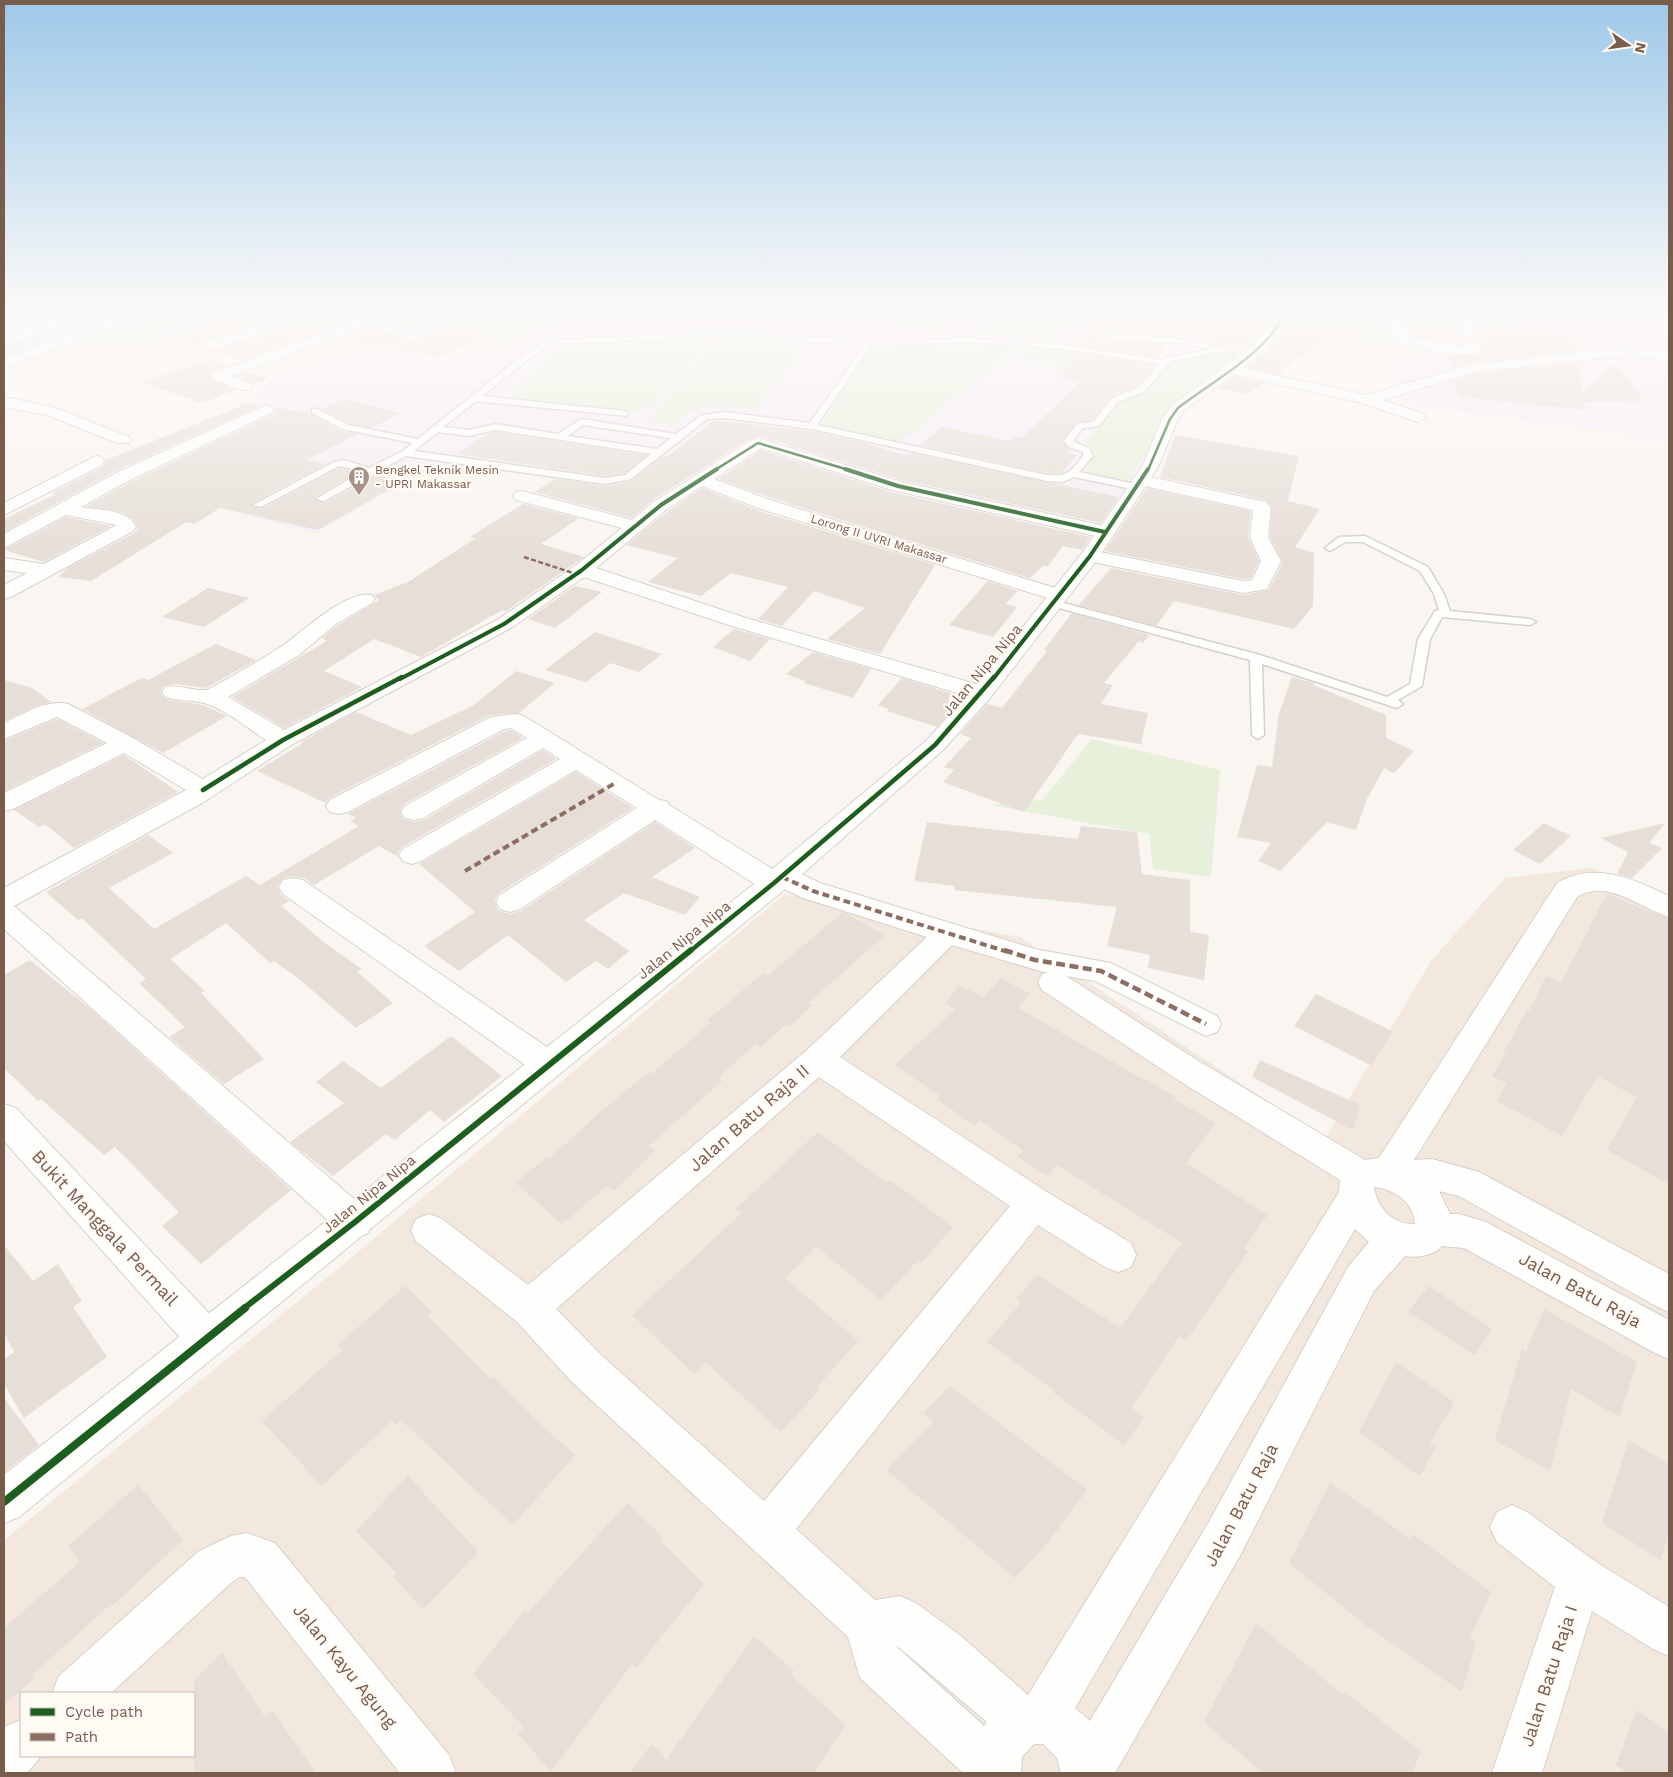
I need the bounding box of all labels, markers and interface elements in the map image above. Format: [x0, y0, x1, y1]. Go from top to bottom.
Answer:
north arrow [1603, 20, 1653, 70]
text: N [1632, 41, 1650, 55]
place label: Bengkel Teknik Mesin - UPRI Makassar [375, 463, 499, 491]
building icon: Bengkel Teknik Mesin - UPRI Makassar [347, 465, 371, 496]
street label: Lorong II UVRI Makassar [809, 512, 949, 566]
street label: Jalan Nipa Nipa [938, 620, 1026, 720]
street label: Jalan Nipa Nipa [634, 897, 735, 983]
street label: Jalan Batu Raja II [684, 1060, 813, 1176]
street label: Bukit Manggala Permail [28, 1146, 183, 1310]
street label: Jalan Nipa Nipa [319, 1151, 420, 1237]
street label: Jalan Batu Raja [1515, 1247, 1645, 1332]
street label: Jalan Batu Raja [1199, 1440, 1282, 1570]
street label: Jalan Kayu Agung [289, 1599, 402, 1732]
street label: Jalan Batu Raja I [1516, 1602, 1581, 1749]
legend [20, 1692, 195, 1757]
text: Cycle path [65, 1703, 143, 1721]
text: Path [65, 1728, 98, 1746]

